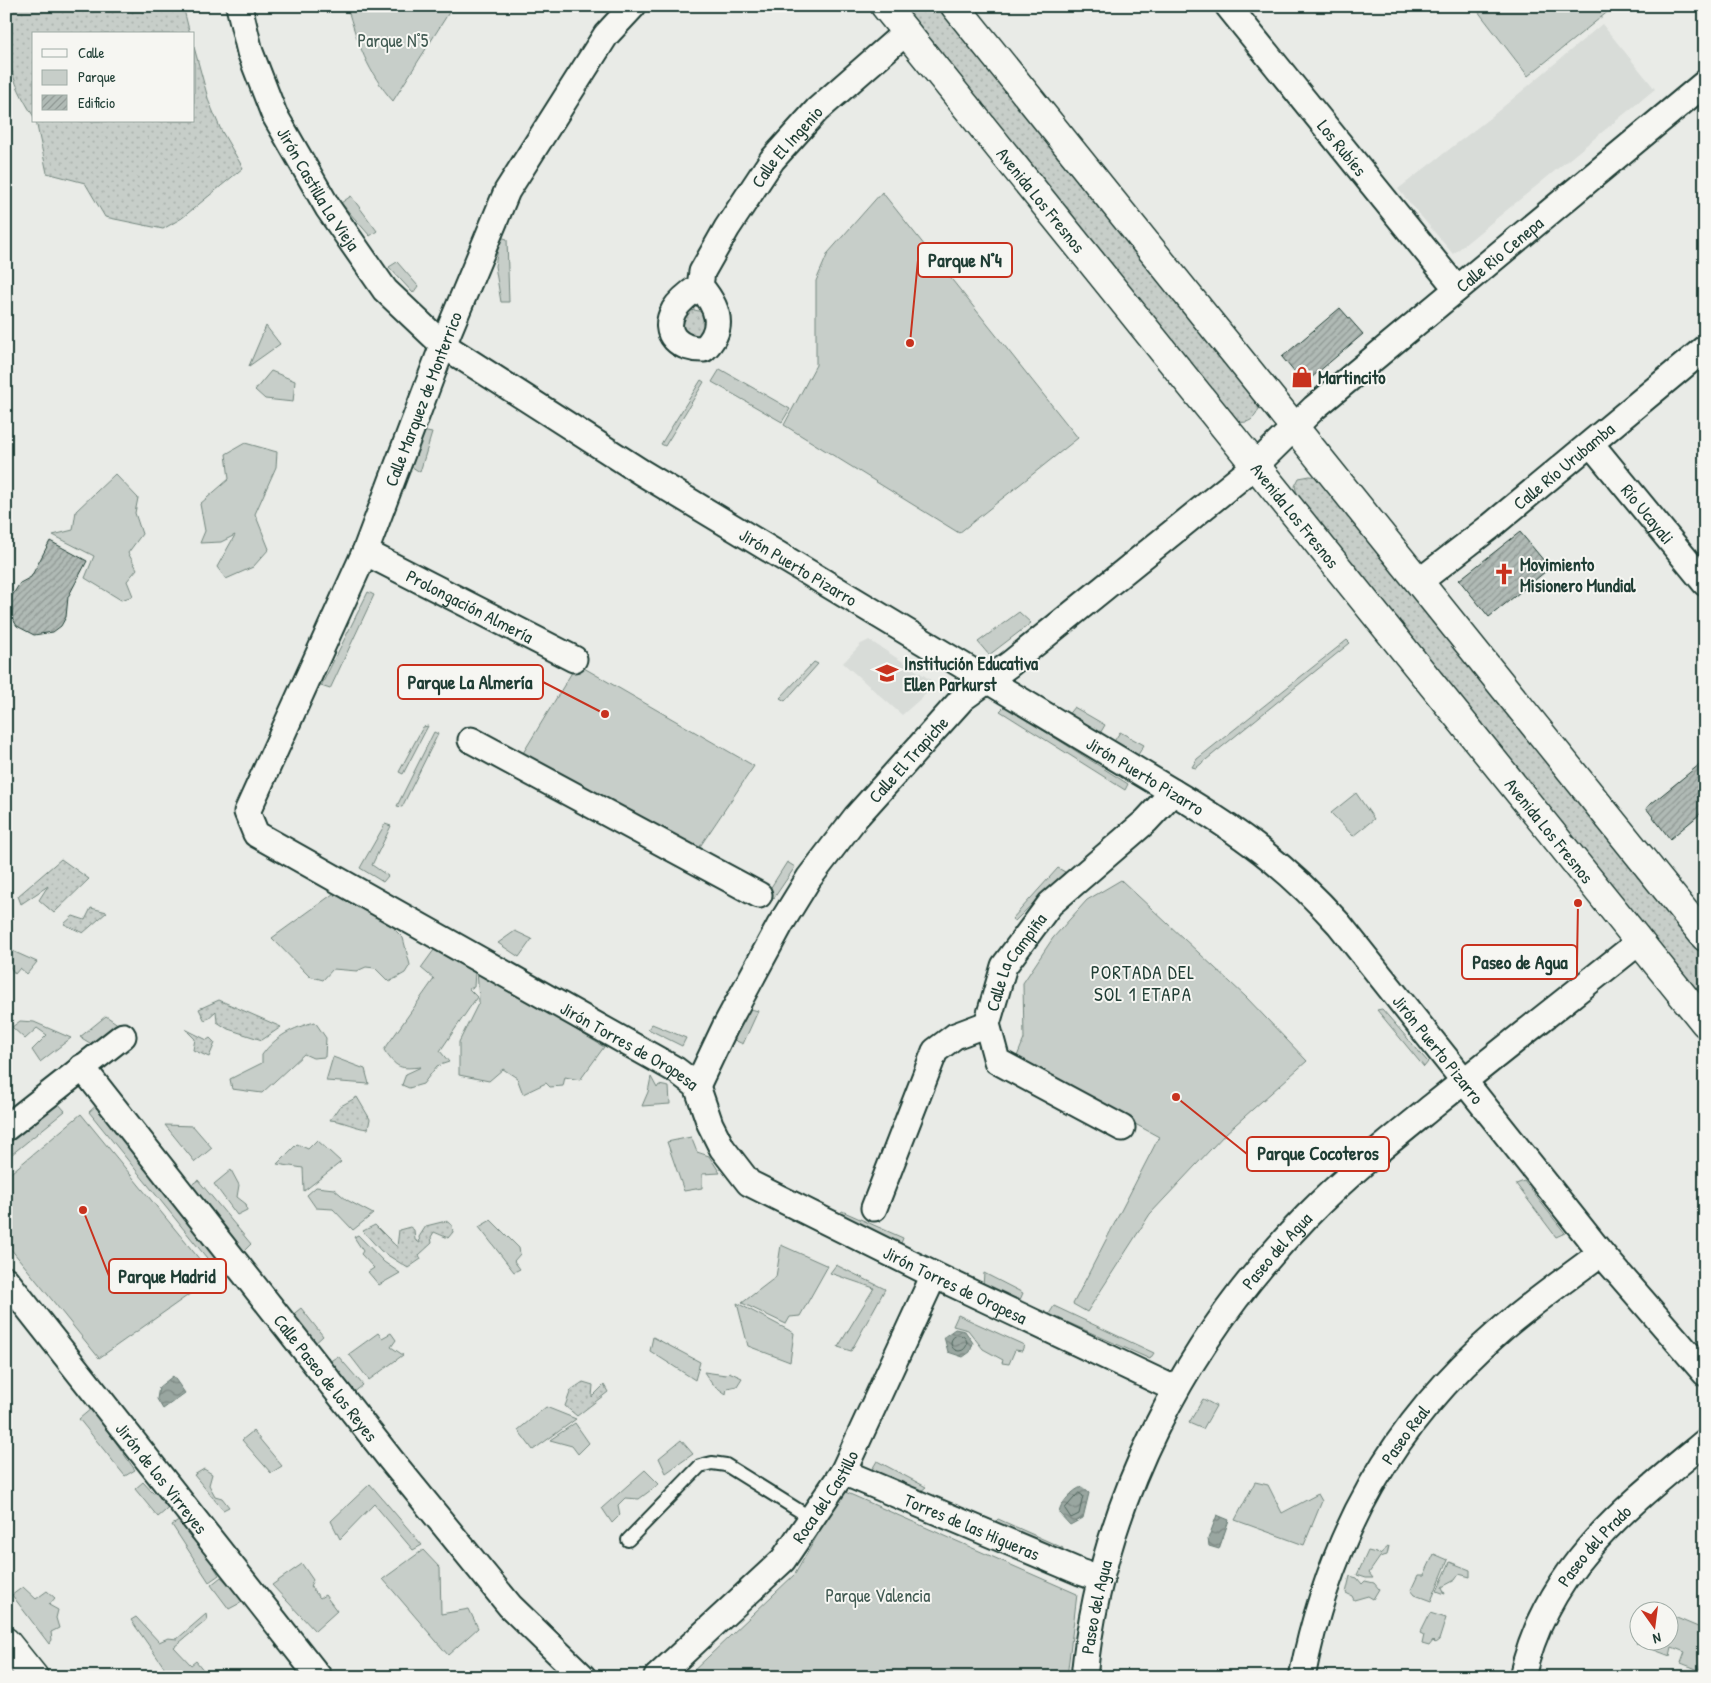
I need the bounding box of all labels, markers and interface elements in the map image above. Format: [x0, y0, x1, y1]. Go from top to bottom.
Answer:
park label: Parque N°5 [358, 28, 429, 53]
legend [32, 32, 195, 122]
text: Calle [78, 42, 105, 63]
text: Parque [78, 66, 116, 87]
text: Edificio [78, 92, 115, 113]
street label: Calle El Ingenio [745, 100, 828, 192]
street label: Los Rubíes [1312, 114, 1373, 181]
street label: Jirón Castilla La Vieja [272, 122, 366, 256]
street label: Avenida Los Fresnos [991, 142, 1091, 258]
street label: Calle Rio Cenepa [1450, 210, 1548, 298]
callout: Parque N°4 [918, 243, 1012, 277]
text: Parque N°4 [928, 247, 1002, 274]
street label: Calle Marquez de Monterrico [378, 308, 468, 490]
shop icon: Martincito [1289, 364, 1315, 390]
place label: Martincito [1318, 365, 1386, 390]
street label: Calle Río Urubamba [1507, 416, 1619, 515]
street label: Avenida Los Fresnos [1245, 457, 1346, 573]
street label: Río Ucayali [1616, 478, 1680, 549]
street label: Jirón Puerto Pizarro [735, 522, 862, 612]
place label: Movimiento Misionero Mundial [1520, 552, 1637, 598]
church icon: Movimiento Misionero Mundial [1491, 561, 1517, 587]
street label: Prolongación Almería [402, 563, 538, 649]
place label: Institución Educativa Ellen Parkurst [904, 651, 1039, 697]
school or university icon: Institución Educativa Ellen Parkurst [874, 660, 900, 686]
callout: Parque La Almería [398, 665, 543, 699]
text: Parque La Almería [408, 669, 533, 696]
street label: Calle El Trapiche [862, 710, 954, 808]
street label: Jirón Puerto Pizarro [1082, 730, 1209, 821]
street label: Avenida Los Fresnos [1500, 772, 1600, 888]
street label: Calle La Campiña [979, 907, 1052, 1014]
callout: Paseo de Agua [1462, 945, 1577, 979]
text: Paseo de Agua [1472, 949, 1568, 976]
district label: PORTADA DEL SOL 1 ETAPA [1091, 959, 1195, 1007]
street label: Jirón Puerto Pizarro [1387, 989, 1490, 1109]
street label: Jirón Torres de Oropesa [556, 995, 704, 1096]
callout: Parque Cocoteros [1247, 1137, 1389, 1171]
text: Parque Cocoteros [1257, 1140, 1380, 1167]
street label: Paseo del Agua [1236, 1206, 1317, 1294]
street label: Jirón Torres de Oropesa [879, 1239, 1031, 1330]
callout: Parque Madrid [109, 1259, 226, 1293]
text: Parque Madrid [118, 1263, 216, 1290]
street label: Calle Paseo de los Reyes [268, 1309, 384, 1447]
street label: Paseo Real [1375, 1399, 1435, 1469]
street label: Jirón de los Virreyes [110, 1417, 214, 1539]
street label: Roca del Castillo [786, 1446, 864, 1548]
street label: Torres de las Higueras [900, 1487, 1044, 1566]
street label: Paseo del Prado [1551, 1499, 1636, 1591]
street label: Paseo del Agua [1074, 1557, 1118, 1656]
park label: Parque Valencia [826, 1583, 930, 1608]
north arrow [1628, 1600, 1678, 1650]
text: N [1651, 1629, 1663, 1649]

